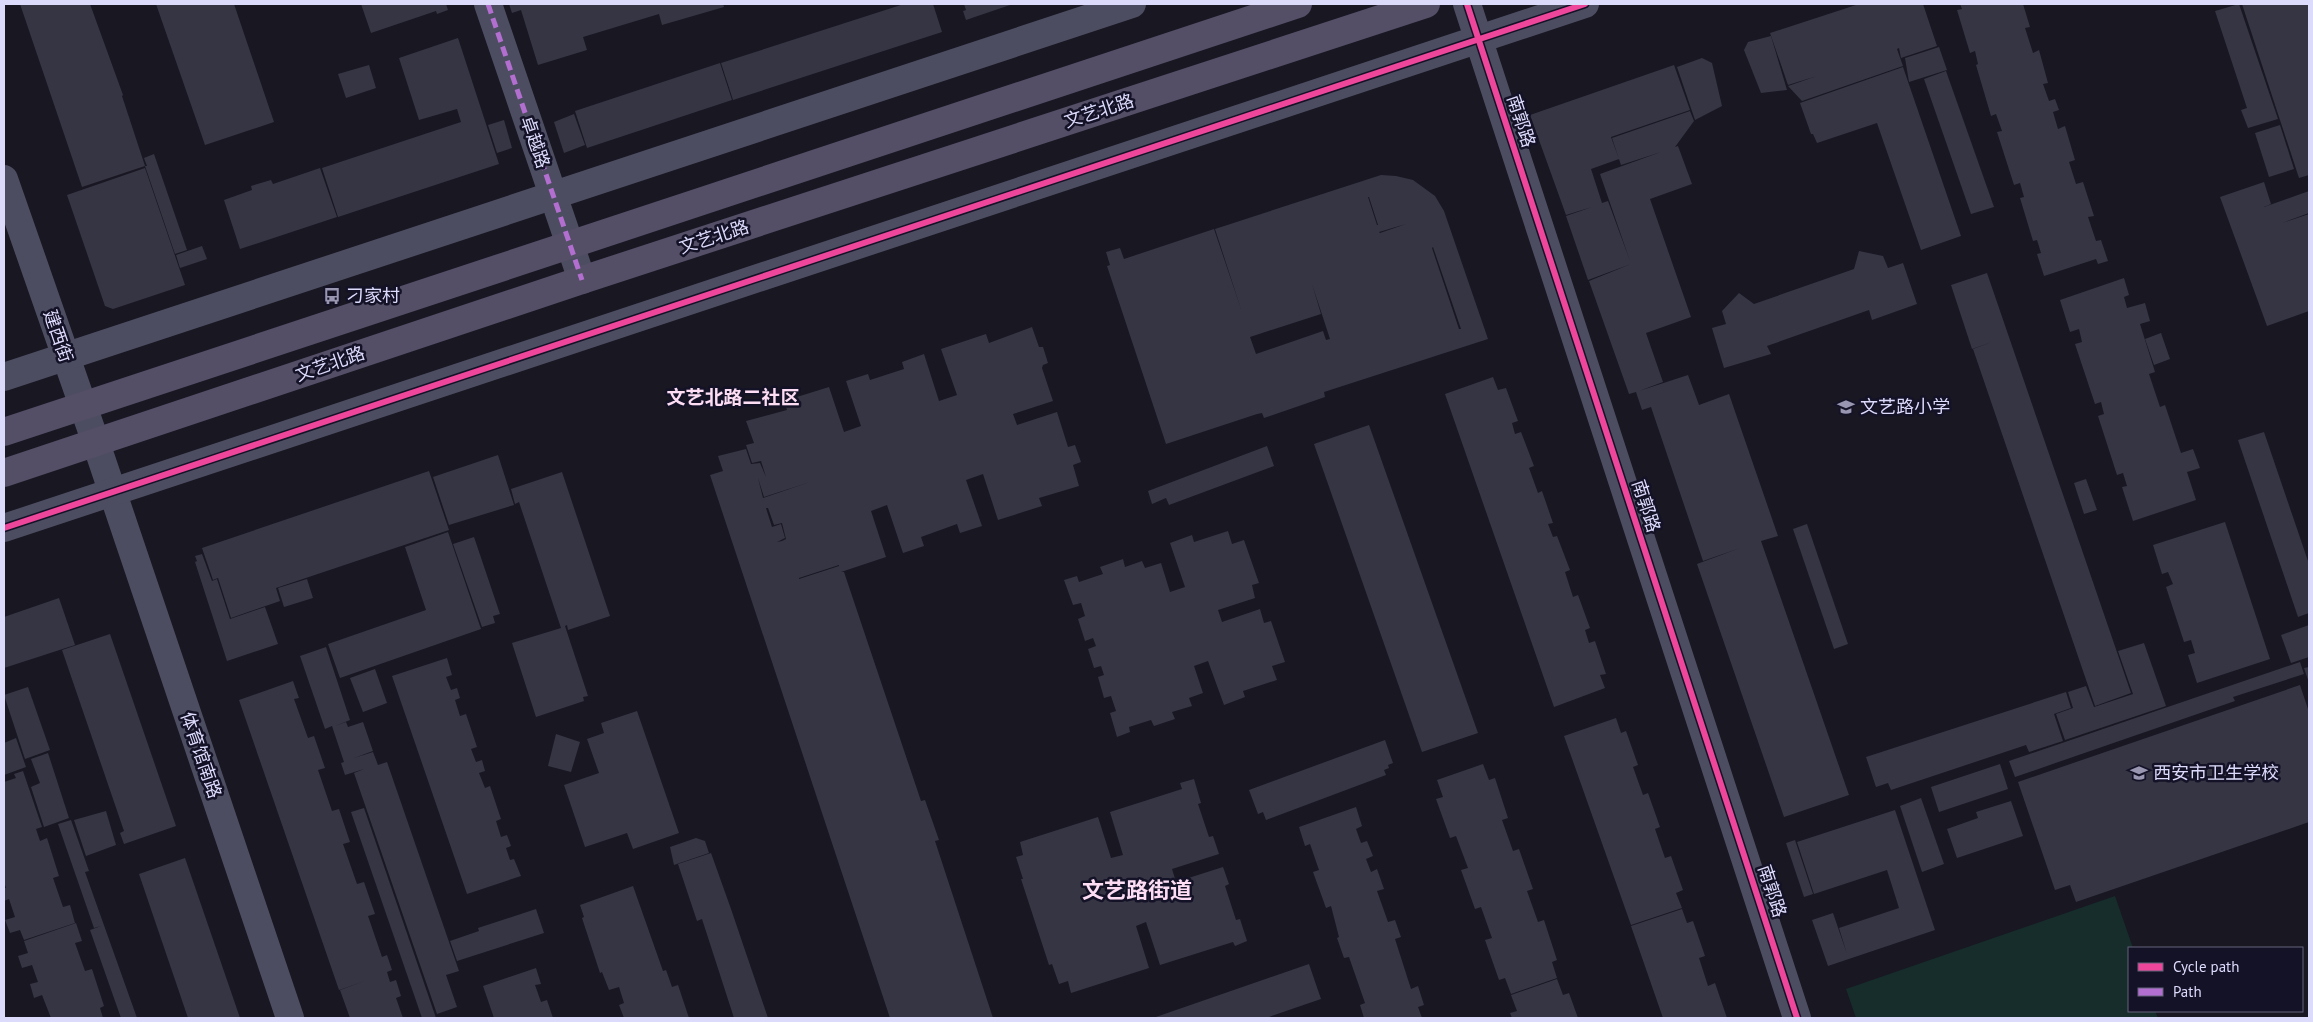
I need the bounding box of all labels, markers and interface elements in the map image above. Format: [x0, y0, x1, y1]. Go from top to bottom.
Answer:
street label: 文艺北路 [1061, 88, 1137, 133]
street label: 南郭路 [1502, 92, 1541, 150]
street label: 卓越路 [516, 113, 555, 171]
street label: 文艺北路 [676, 214, 752, 259]
place label: 刁家村 [346, 284, 400, 307]
bus stop icon: 刁家村 [322, 286, 342, 306]
street label: 建西街 [39, 307, 78, 365]
street label: 文艺北路 [292, 341, 368, 386]
district label: 文艺北路二社区 [666, 385, 800, 409]
place label: 文艺路小学 [1860, 395, 1950, 418]
school or university icon: 文艺路小学 [1836, 397, 1856, 417]
street label: 南郭路 [1627, 477, 1666, 535]
street label: 体育馆南路 [176, 709, 227, 801]
place label: 西安市卫生学校 [2153, 761, 2279, 784]
school or university icon: 西安市卫生学校 [2129, 763, 2149, 783]
street label: 南郭路 [1753, 862, 1792, 920]
district label: 文艺路街道 [1082, 876, 1192, 904]
legend [2128, 947, 2303, 1012]
text: Cycle path [2173, 957, 2239, 976]
text: Path [2173, 982, 2202, 1001]

